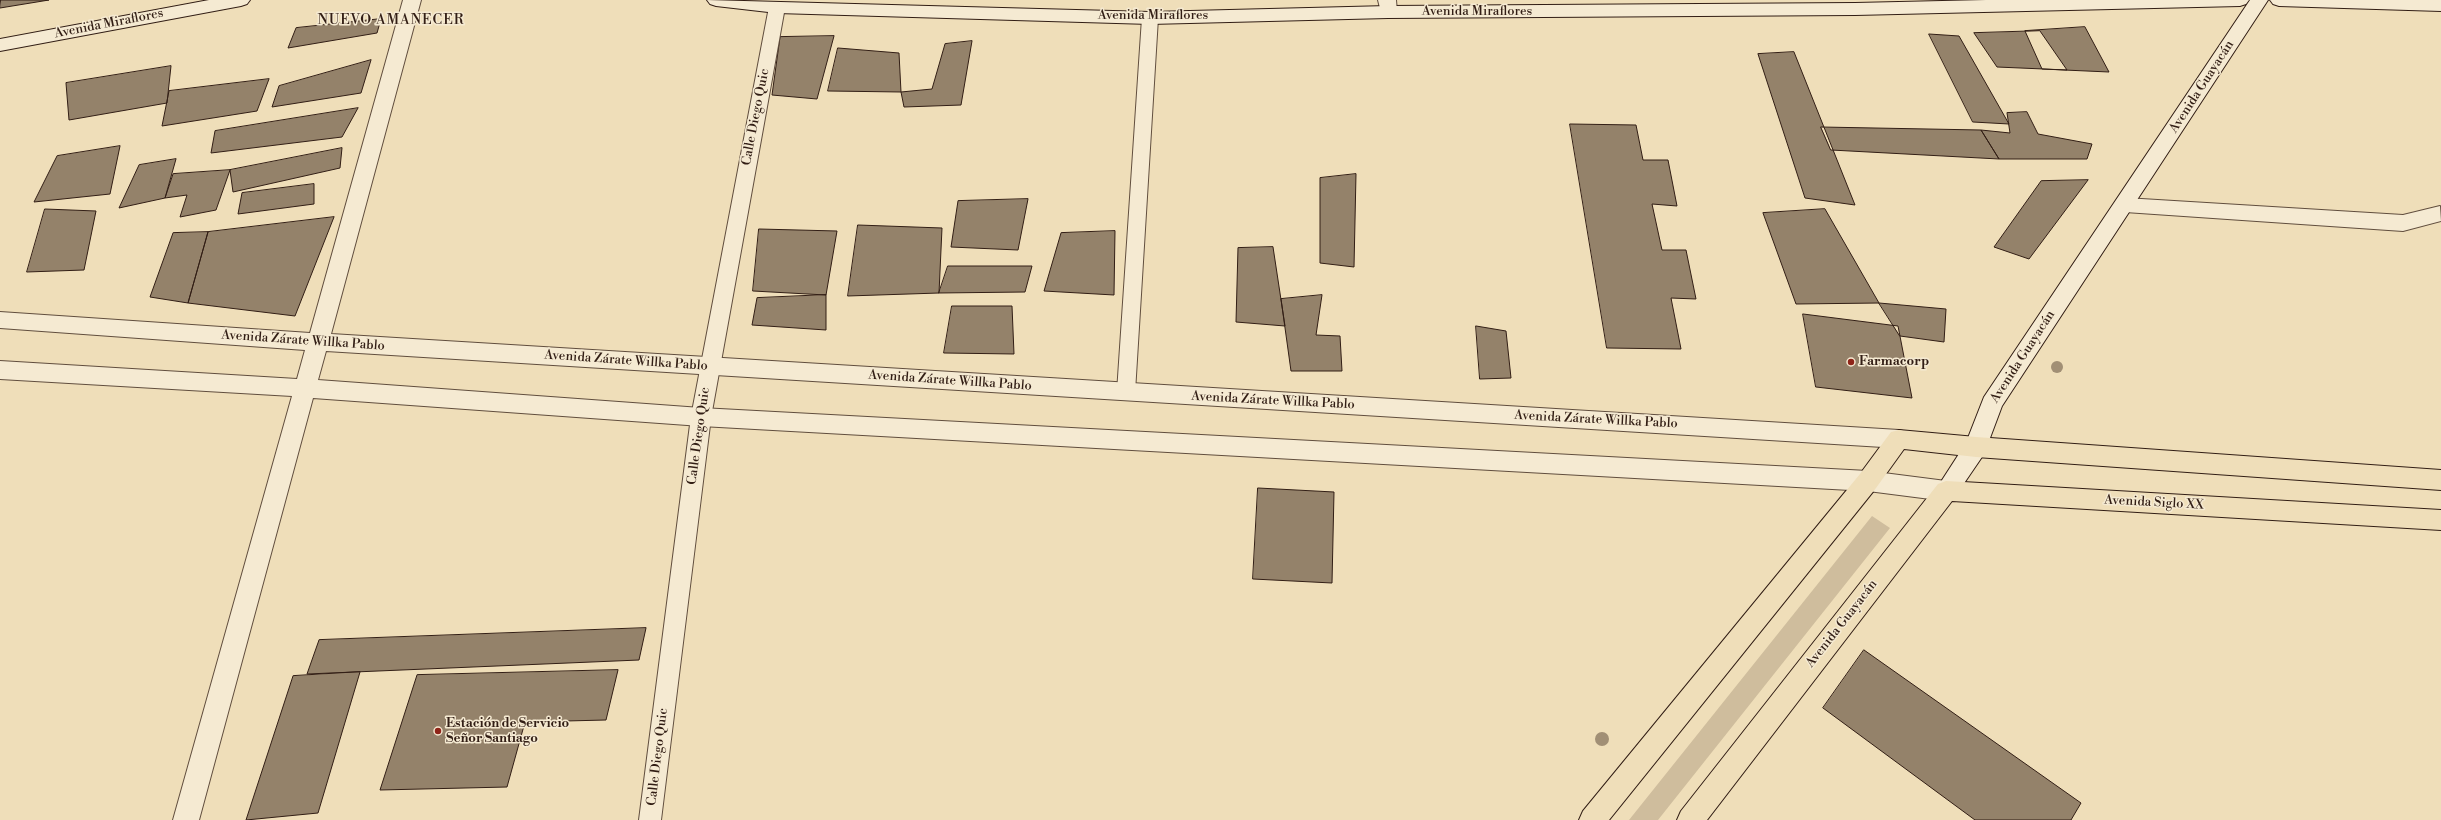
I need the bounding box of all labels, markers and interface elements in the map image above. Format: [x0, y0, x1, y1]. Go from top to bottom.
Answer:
street label: Avenida Miraflores [1422, 4, 1532, 20]
street label: Avenida Miraflores [53, 6, 165, 42]
street label: Avenida Miraflores [1098, 8, 1208, 24]
district label: NUEVO AMANECER [317, 13, 465, 29]
street label: Avenida Guayacán [2166, 38, 2238, 136]
street label: Calle Diego Quic [739, 67, 773, 167]
street label: Avenida Guayacán [1987, 308, 2059, 406]
street label: Avenida Zárate Willka Pablo [221, 328, 385, 354]
street label: Avenida Zárate Willka Pablo [544, 348, 708, 374]
place label: Farmacorp [1859, 354, 1929, 370]
marker: Farmacorp [1846, 357, 1856, 367]
street label: Avenida Zárate Willka Pablo [868, 368, 1032, 394]
street label: Calle Diego Quic [684, 386, 714, 486]
street label: Avenida Zárate Willka Pablo [1191, 389, 1355, 413]
street label: Avenida Zárate Willka Pablo [1514, 408, 1678, 432]
street label: Avenida Siglo XX [2104, 493, 2204, 513]
street label: Avenida Guayacán [1803, 577, 1881, 671]
street label: Calle Diego Quic [644, 707, 672, 807]
place label: Estación de Servicio Señor Santiago [446, 716, 569, 747]
marker: Estación de Servicio Señor Santiago [433, 726, 443, 736]

